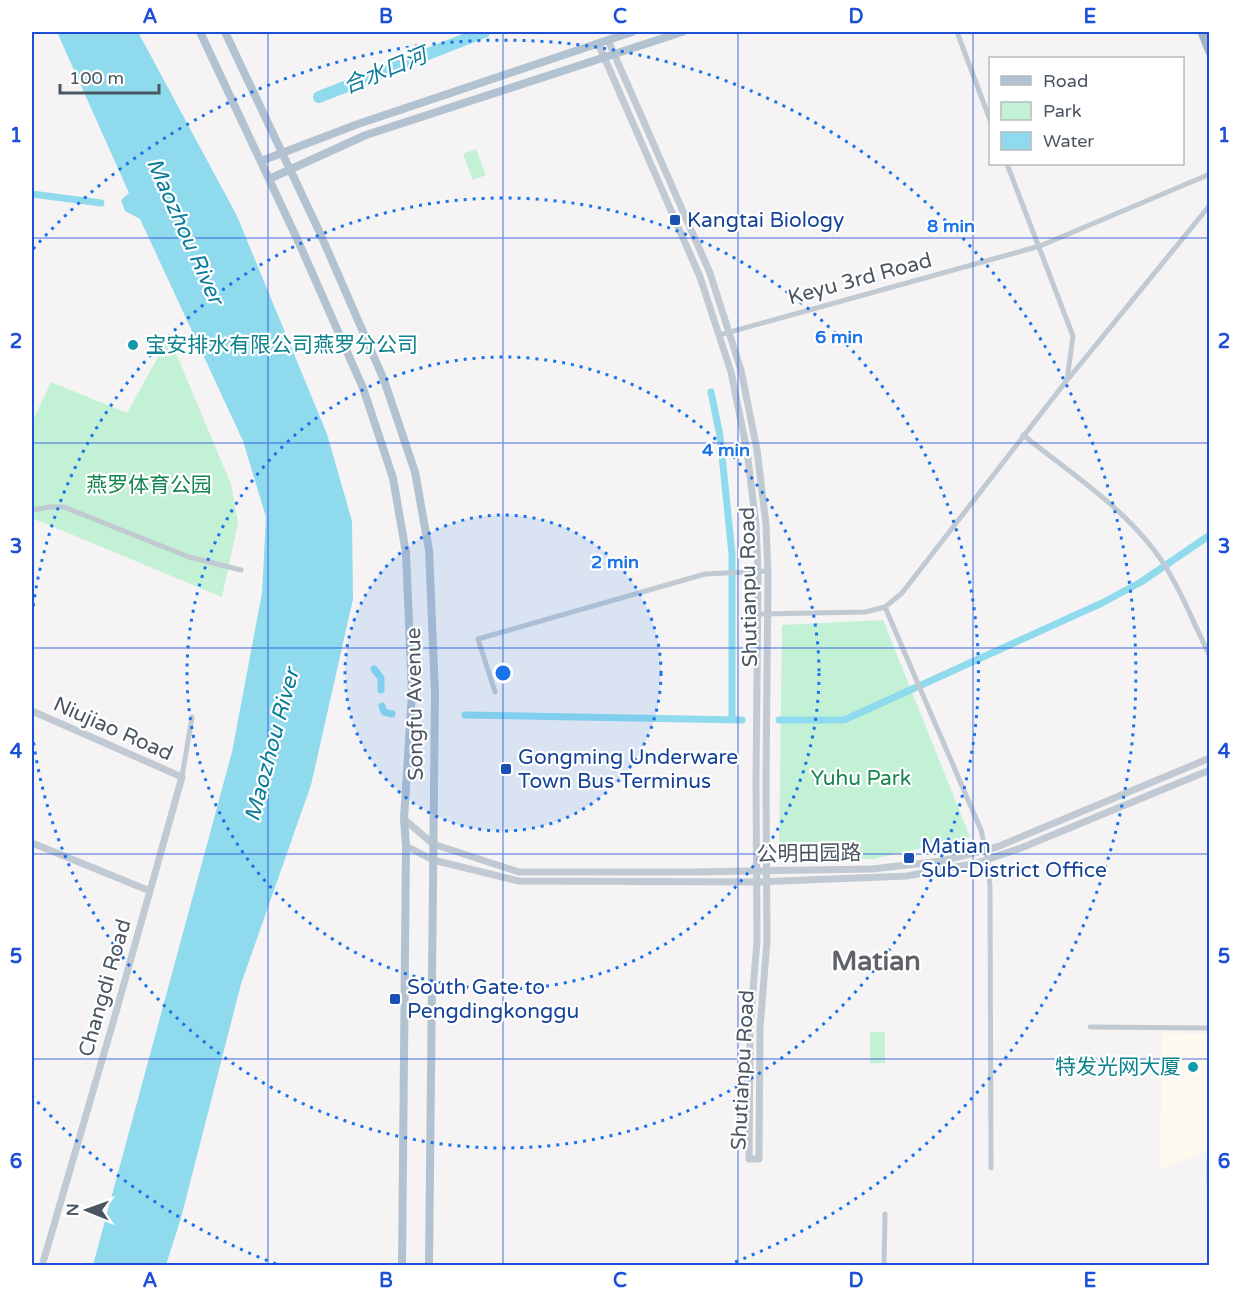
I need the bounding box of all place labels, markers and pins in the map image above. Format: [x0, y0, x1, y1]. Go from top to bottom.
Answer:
place label: Kangtai Biology [687, 208, 844, 233]
marker: Kangtai Biology [668, 213, 682, 227]
place label: 宝安排水有限公司燕罗分公司 [145, 333, 418, 358]
marker: 宝安排水有限公司燕罗分公司 [126, 338, 140, 352]
centre of rings [493, 663, 513, 683]
place label: Gongming Underware Town Bus Terminus [518, 745, 738, 794]
marker: Gongming Underware Town Bus Terminus [499, 762, 513, 776]
place label: Matian Sub-District Office [921, 834, 1107, 883]
marker: Matian Sub-District Office [902, 851, 916, 865]
place label: South Gate to Pengdingkonggu [407, 975, 579, 1024]
marker: South Gate to Pengdingkonggu [388, 992, 402, 1006]
place label: 特发光网大厦 [1055, 1055, 1181, 1080]
marker: 特发光网大厦 [1186, 1060, 1200, 1074]

